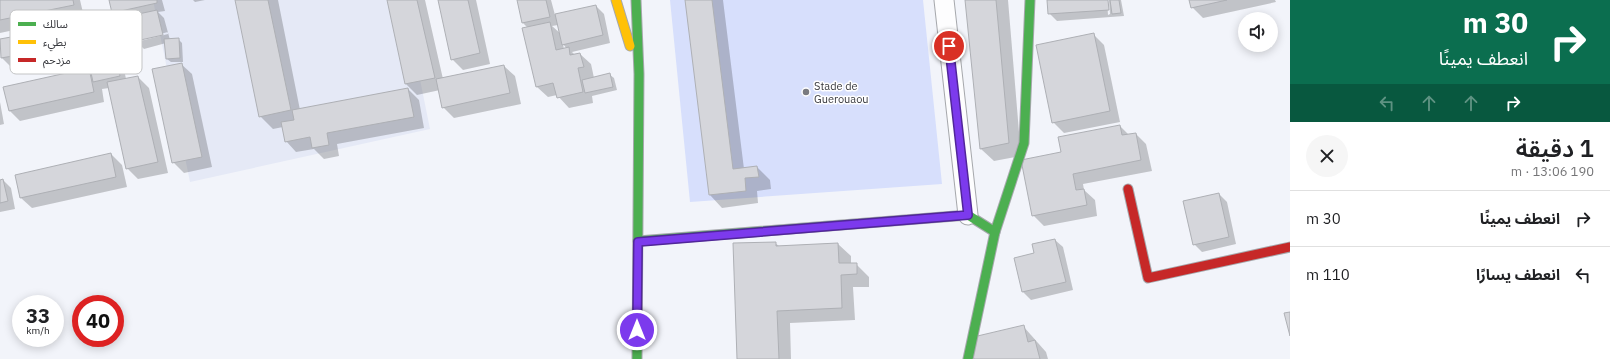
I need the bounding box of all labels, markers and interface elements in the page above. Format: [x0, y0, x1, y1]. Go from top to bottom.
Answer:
text: 30 m [1463, 4, 1528, 41]
legend [10, 10, 142, 74]
map controls [1238, 12, 1278, 52]
button: sound [1238, 12, 1278, 52]
icon: right [1542, 16, 1594, 68]
text: سالك [43, 17, 68, 31]
pin [932, 29, 966, 63]
text: بطيء [43, 35, 66, 52]
icon: arrive [938, 35, 960, 57]
text: انعطف يمينًا [1439, 47, 1528, 70]
text: مزدحم [43, 53, 71, 69]
place label: Stade de Guerouaou [814, 79, 869, 106]
marker: Stade de Guerouaou [801, 87, 811, 97]
icon: left [1376, 92, 1398, 114]
icon: ahead [1418, 92, 1440, 114]
icon: ahead [1460, 92, 1482, 114]
icon: right [1502, 92, 1524, 114]
text: 1 دقيقة [1516, 132, 1594, 164]
button: close [1306, 135, 1348, 177]
text: 190 m · 13:06 [1511, 163, 1594, 180]
icon: right [1572, 208, 1594, 230]
text: 30 m [1306, 209, 1341, 228]
text: انعطف يمينًا [1480, 209, 1560, 228]
icon: left [1572, 264, 1594, 286]
text: 110 m [1306, 265, 1350, 284]
text: انعطف يسارًا [1476, 265, 1560, 284]
speed limit sign: 40 [72, 295, 124, 347]
text: 33 [26, 302, 50, 329]
position arrow [616, 309, 658, 351]
text: km/h [26, 324, 50, 337]

